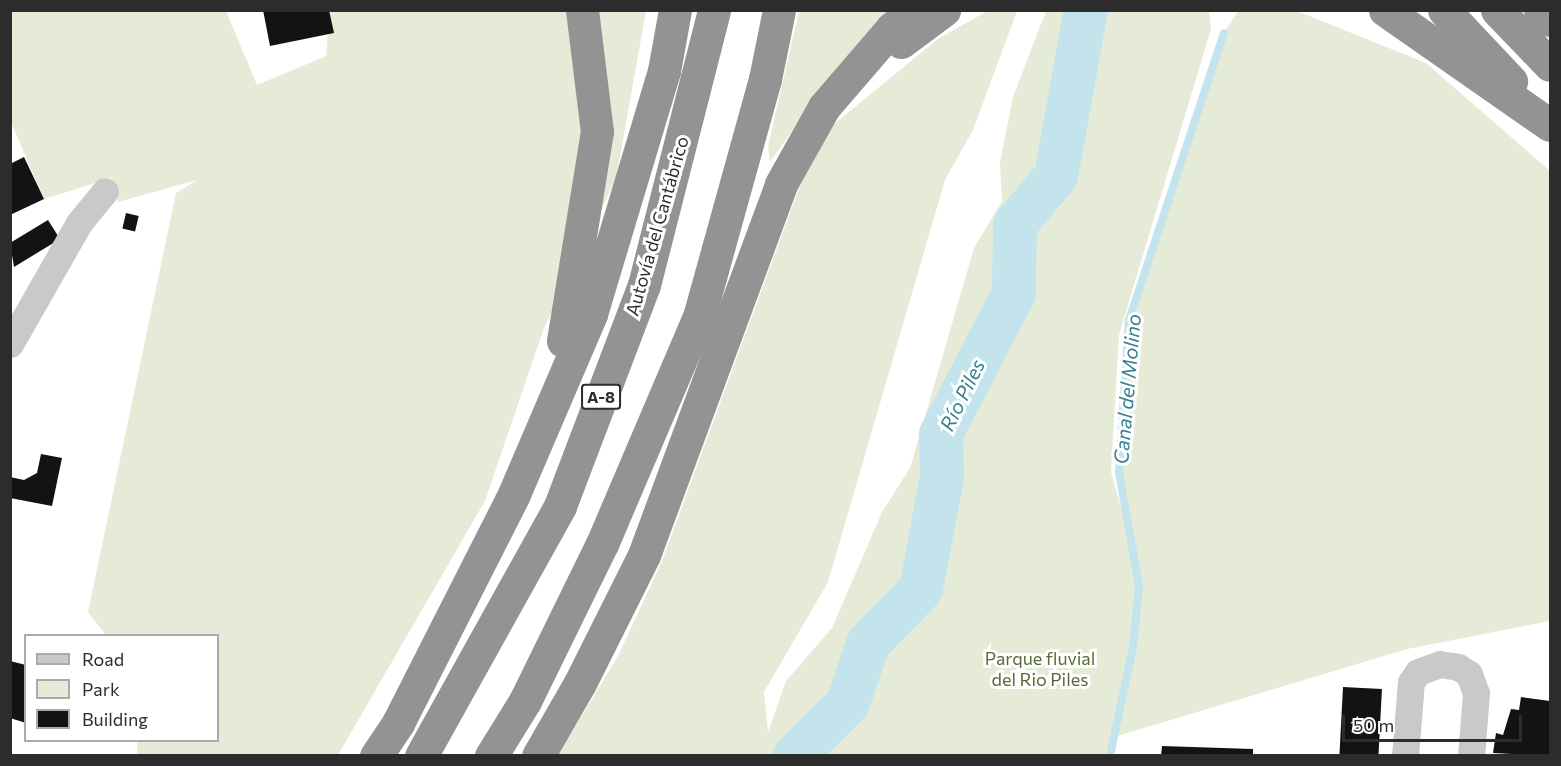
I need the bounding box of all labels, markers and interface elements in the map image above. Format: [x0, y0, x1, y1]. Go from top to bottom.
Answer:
street label: Autovía del Cantábrico [621, 134, 693, 318]
water label: Canal del Molino [1108, 313, 1146, 465]
water label: Río Piles [934, 355, 990, 435]
road number: A-8 [580, 384, 622, 410]
legend [24, 634, 219, 742]
text: Road [82, 648, 124, 670]
park label: Parque fluvial del Rio Piles [985, 648, 1095, 690]
text: Park [82, 678, 120, 700]
scale bar [1345, 703, 1525, 741]
text: Building [82, 708, 148, 730]
text: 50 m [1353, 714, 1394, 736]

